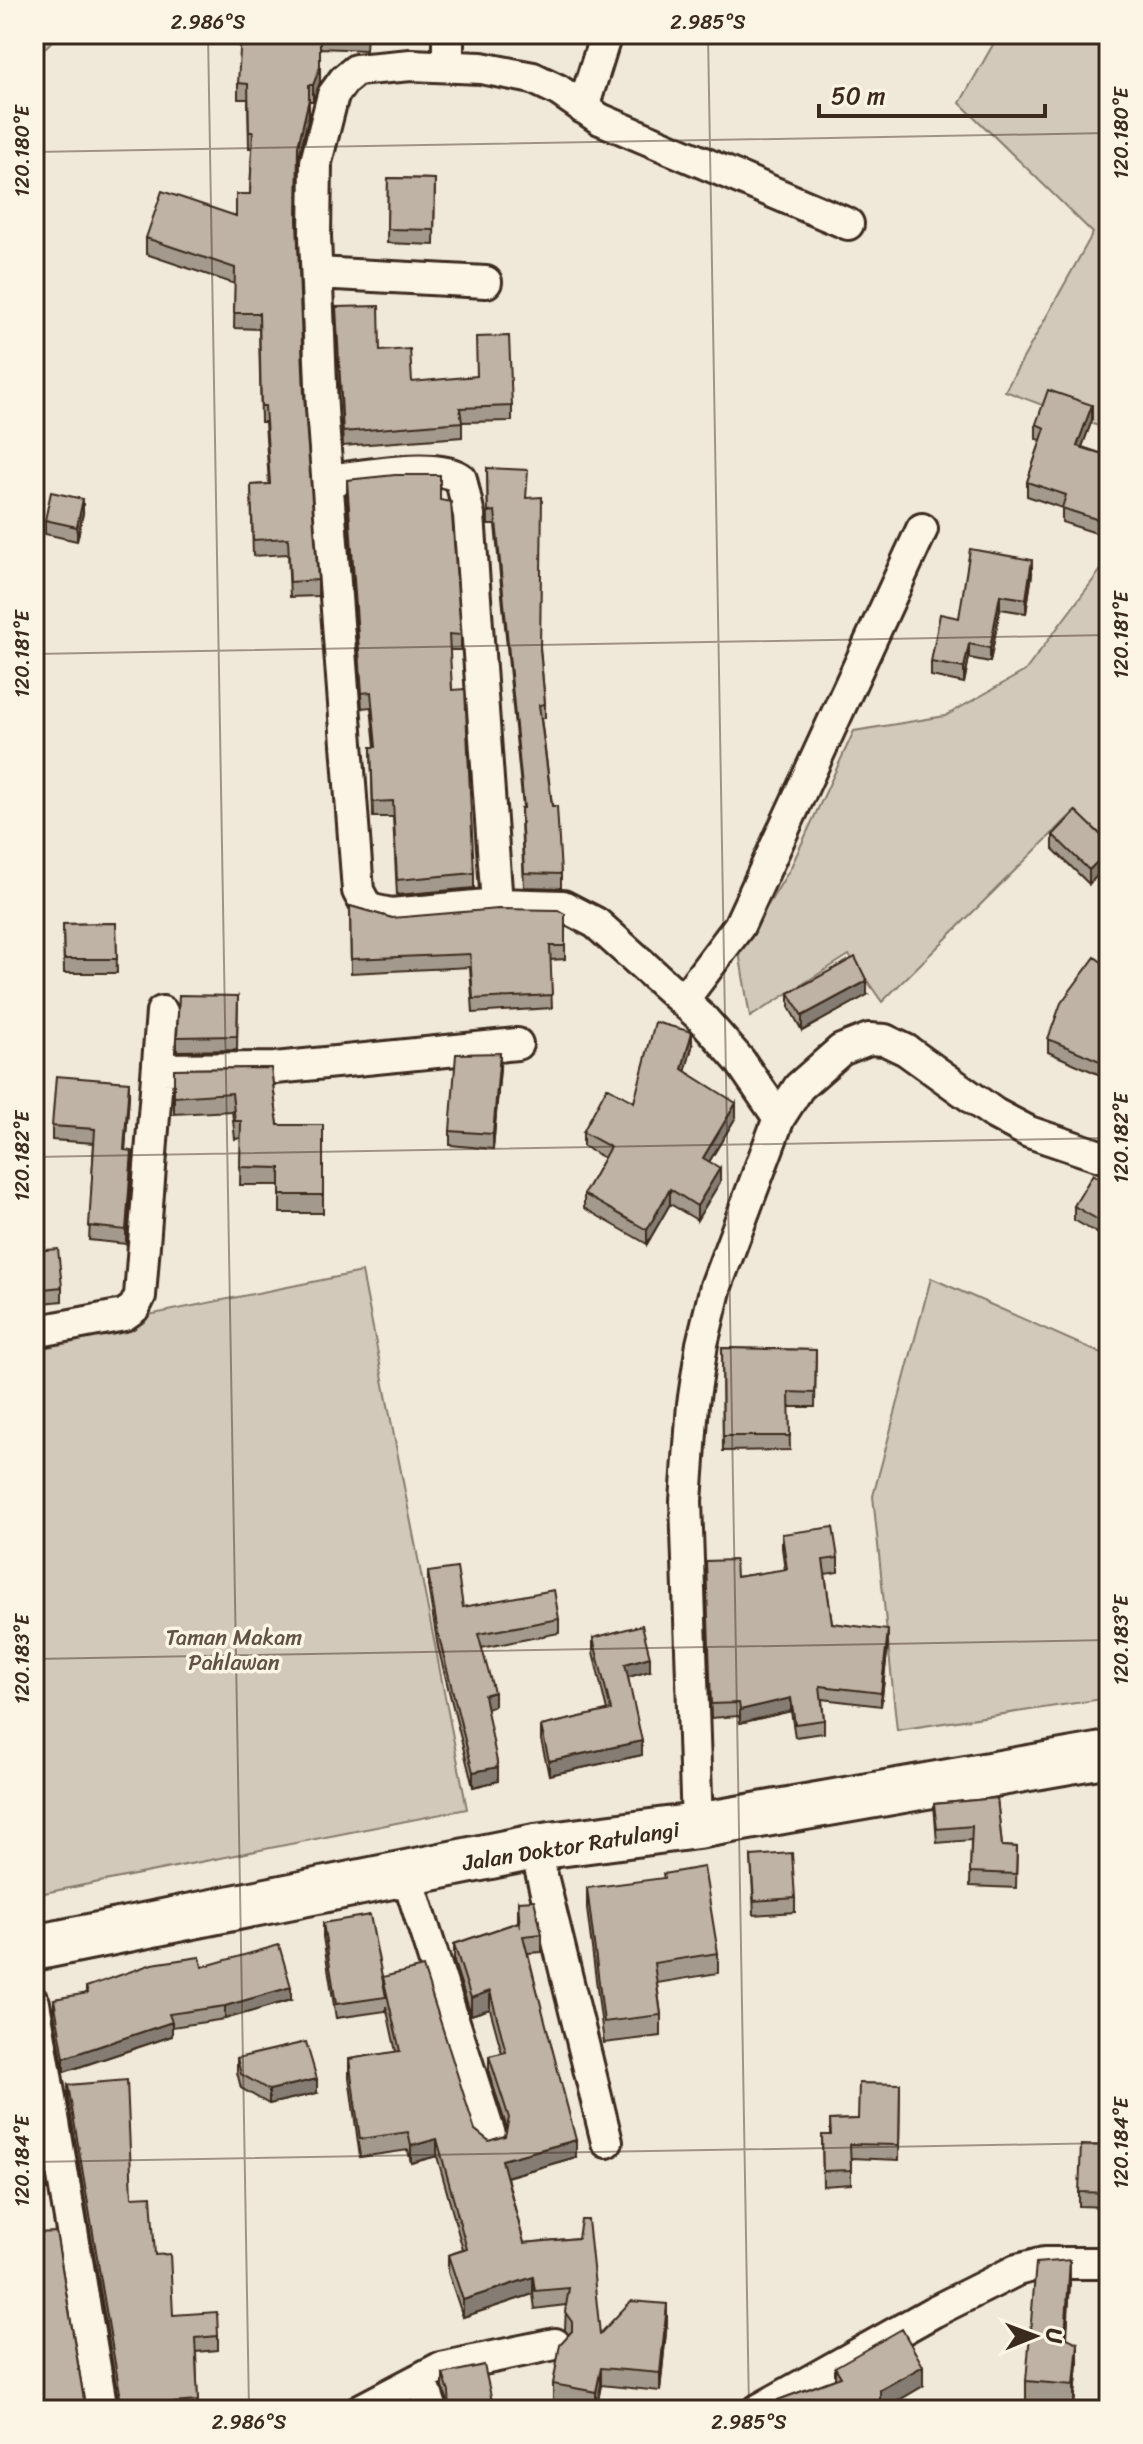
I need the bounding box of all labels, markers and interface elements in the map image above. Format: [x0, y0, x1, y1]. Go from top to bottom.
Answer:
text: 2.986°S [171, 5, 246, 40]
text: 2.985°S [670, 5, 746, 40]
scale bar [819, 68, 1045, 118]
text: 50 m [831, 75, 886, 117]
text: 120.180°E [1104, 85, 1139, 179]
text: 120.180°E [5, 103, 40, 197]
text: 120.181°E [1104, 589, 1139, 679]
text: 120.181°E [5, 608, 40, 698]
text: 120.182°E [1104, 1091, 1139, 1183]
text: 120.182°E [5, 1109, 40, 1201]
text: 120.183°E [1104, 1593, 1139, 1685]
text: 120.183°E [5, 1612, 40, 1704]
park label: Taman Makam Pahlawan [166, 1618, 302, 1682]
street label: Jalan Doktor Ratulangi [459, 1809, 683, 1883]
text: 120.184°E [1104, 2095, 1139, 2189]
text: 120.184°E [5, 2113, 40, 2207]
north arrow [995, 2296, 1075, 2376]
text: U [1035, 2328, 1074, 2345]
text: 2.986°S [212, 2405, 287, 2440]
text: 2.985°S [711, 2405, 787, 2440]

